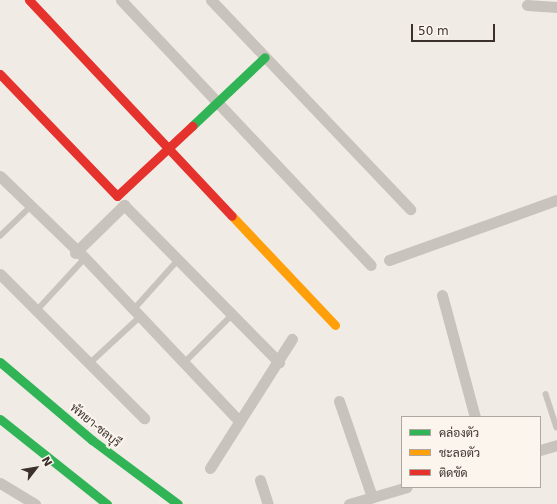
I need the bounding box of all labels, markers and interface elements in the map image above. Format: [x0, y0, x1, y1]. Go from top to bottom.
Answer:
scale bar [413, 16, 497, 42]
text: 50 m [418, 24, 449, 38]
street label: พัทยา-ชลบุรี [67, 401, 123, 451]
legend [401, 416, 541, 488]
text: คล่องตัว [439, 426, 479, 440]
text: ชะลอตัว [439, 446, 480, 460]
north arrow [16, 448, 56, 488]
text: N [39, 454, 55, 469]
text: ติดขัด [439, 466, 468, 480]

